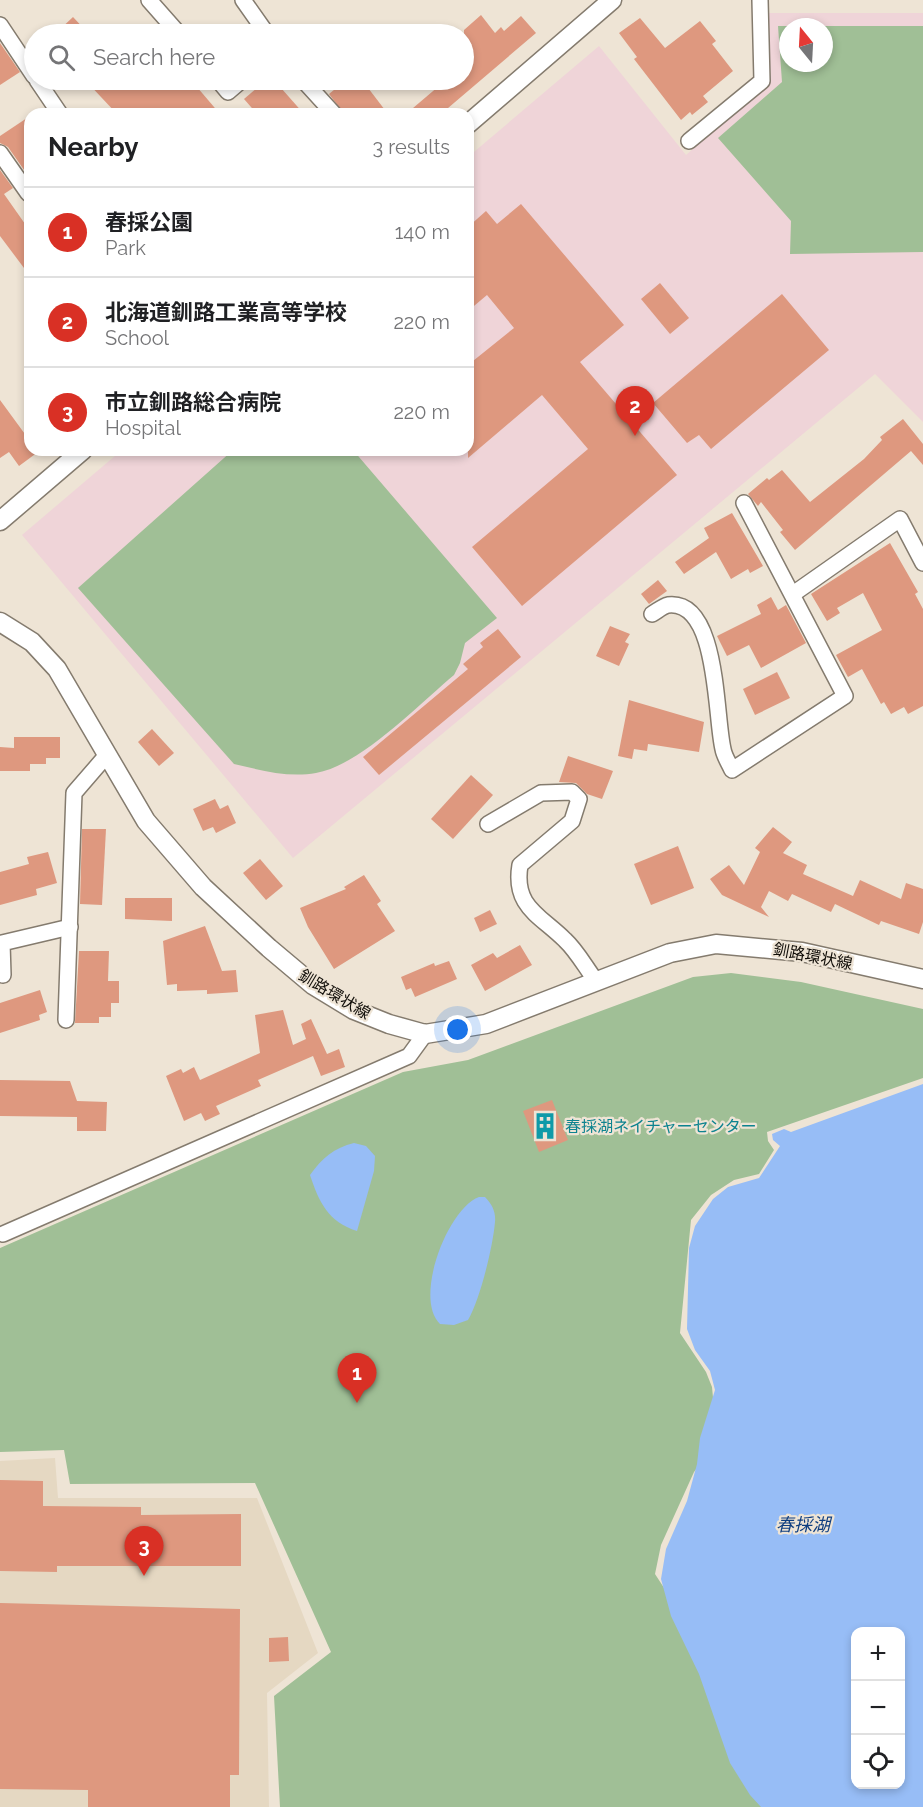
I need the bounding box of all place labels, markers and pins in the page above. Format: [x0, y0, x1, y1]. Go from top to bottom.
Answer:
pin: 2 [616, 386, 654, 436]
building icon: 春採湖ネイチャーセンター [530, 1111, 560, 1141]
place label: 春採湖ネイチャーセンター [565, 1117, 757, 1136]
pin: 1 [338, 1354, 376, 1403]
pin: 3 [124, 1526, 164, 1576]

